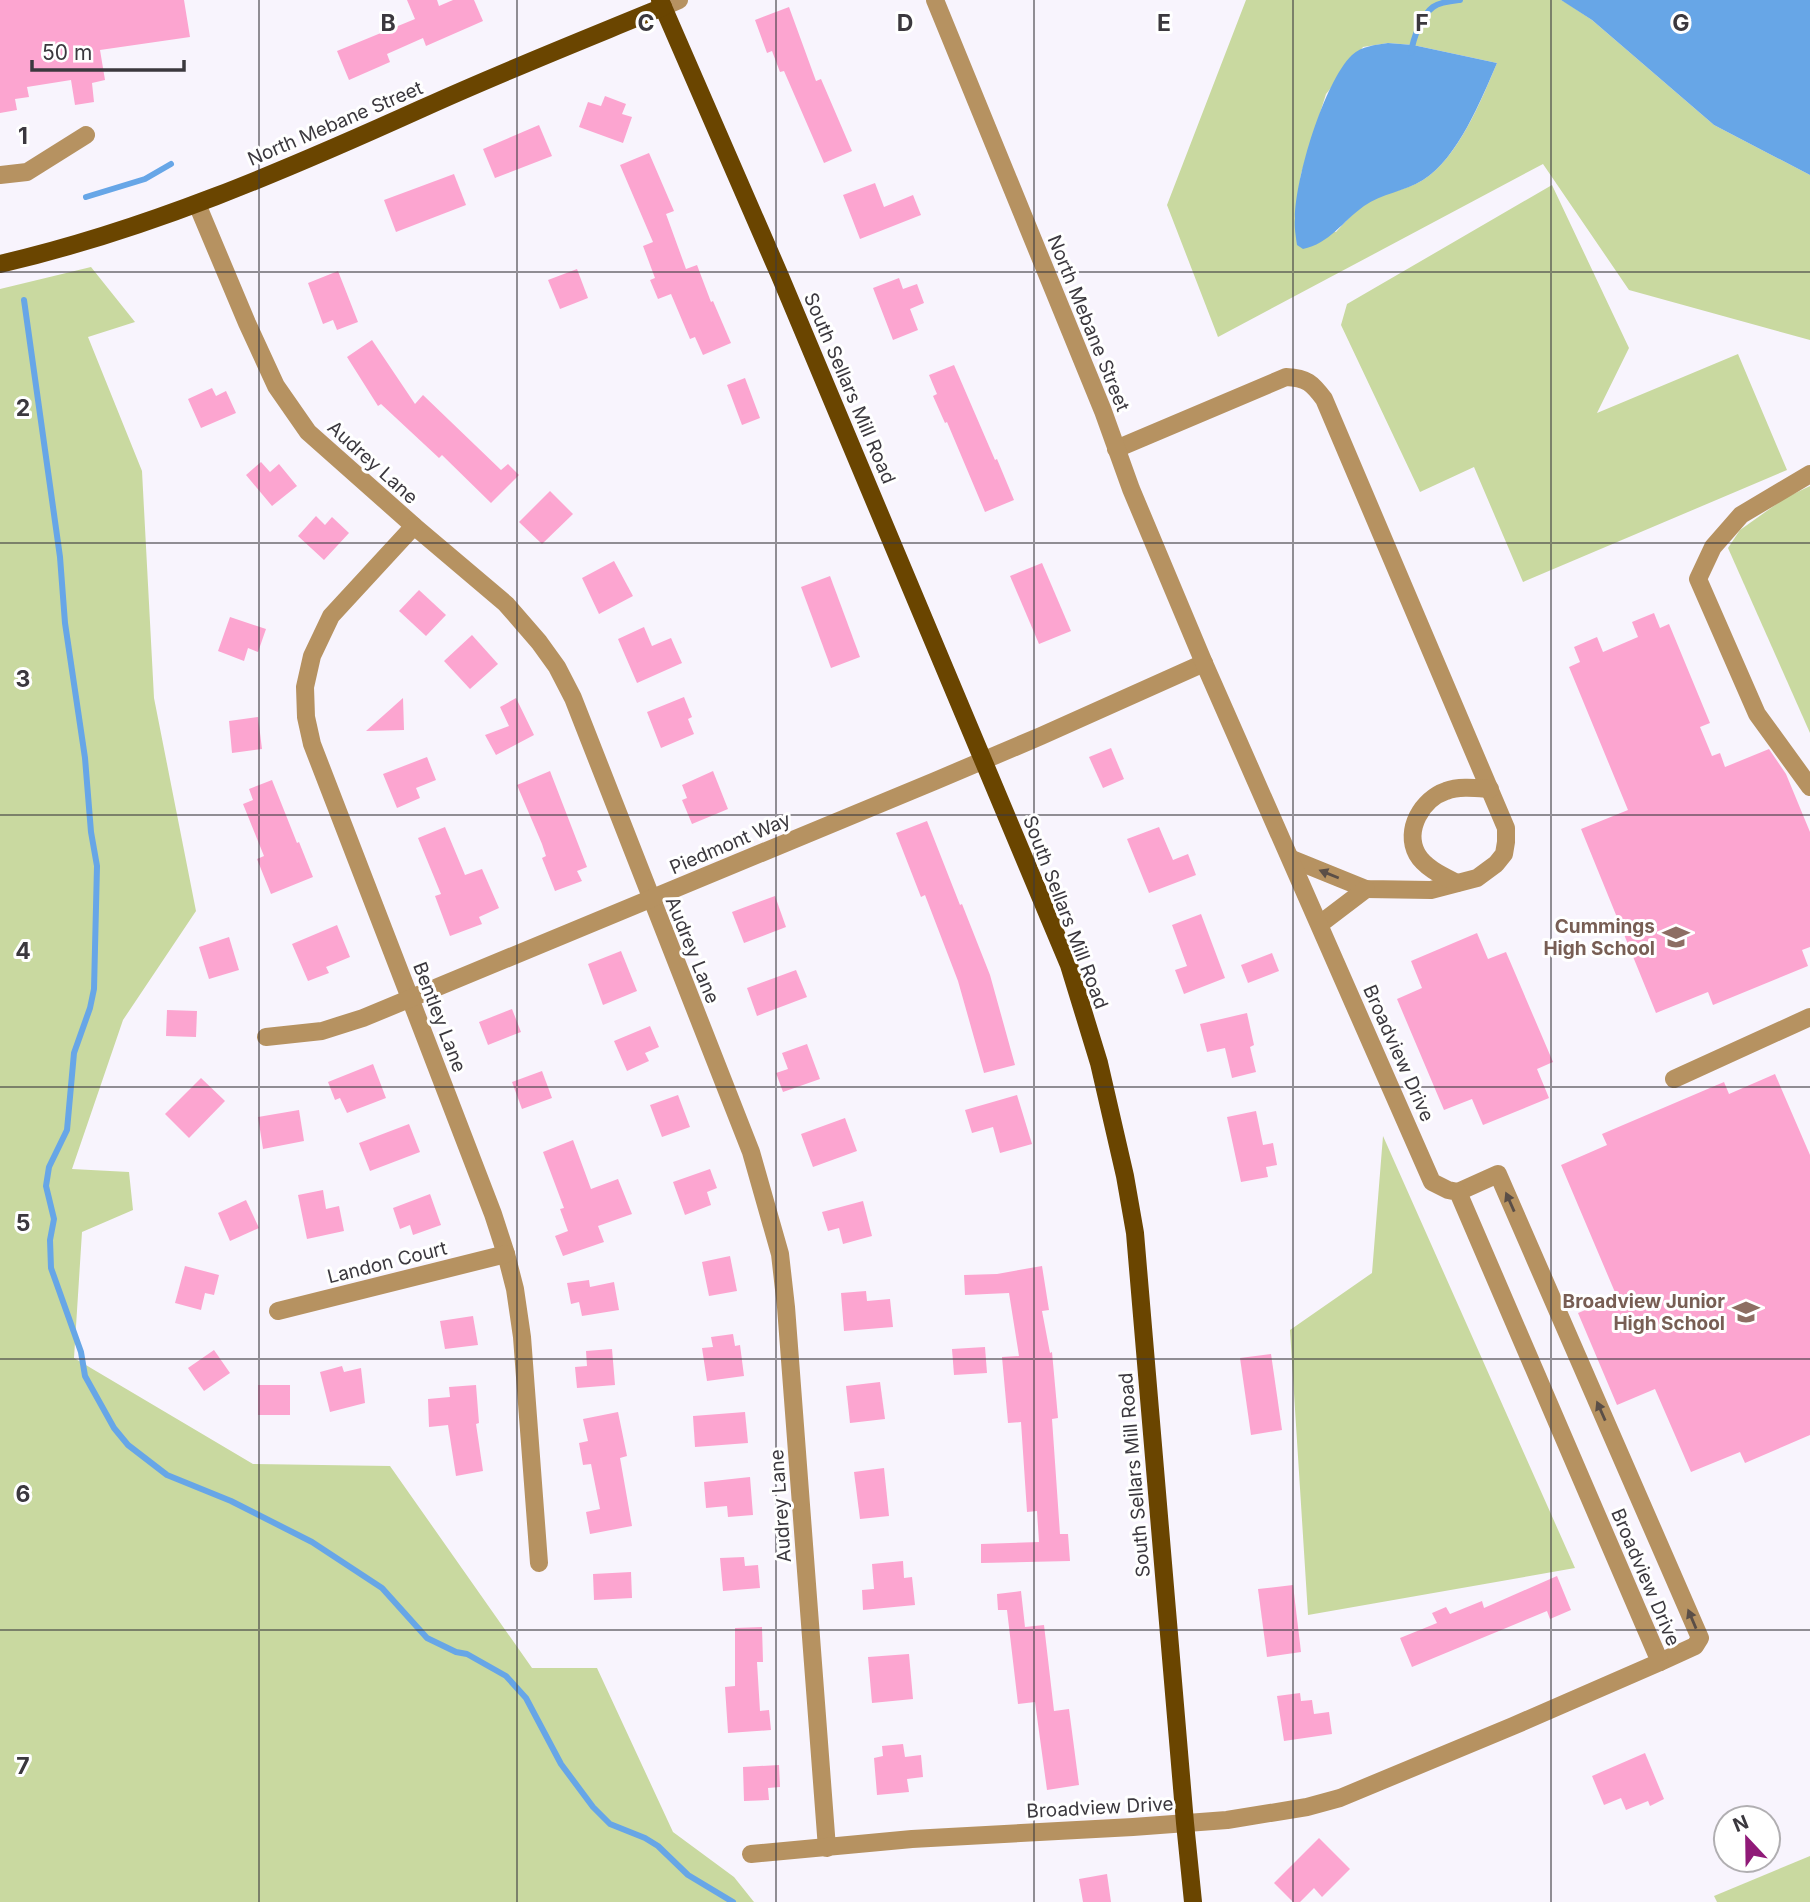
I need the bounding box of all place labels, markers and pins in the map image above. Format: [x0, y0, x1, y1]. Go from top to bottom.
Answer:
place label: Cummings High School [1543, 915, 1655, 960]
school or university icon: Cummings High School [1661, 922, 1691, 952]
place label: Broadview Junior High School [1563, 1290, 1725, 1335]
school or university icon: Broadview Junior High School [1731, 1297, 1761, 1327]

